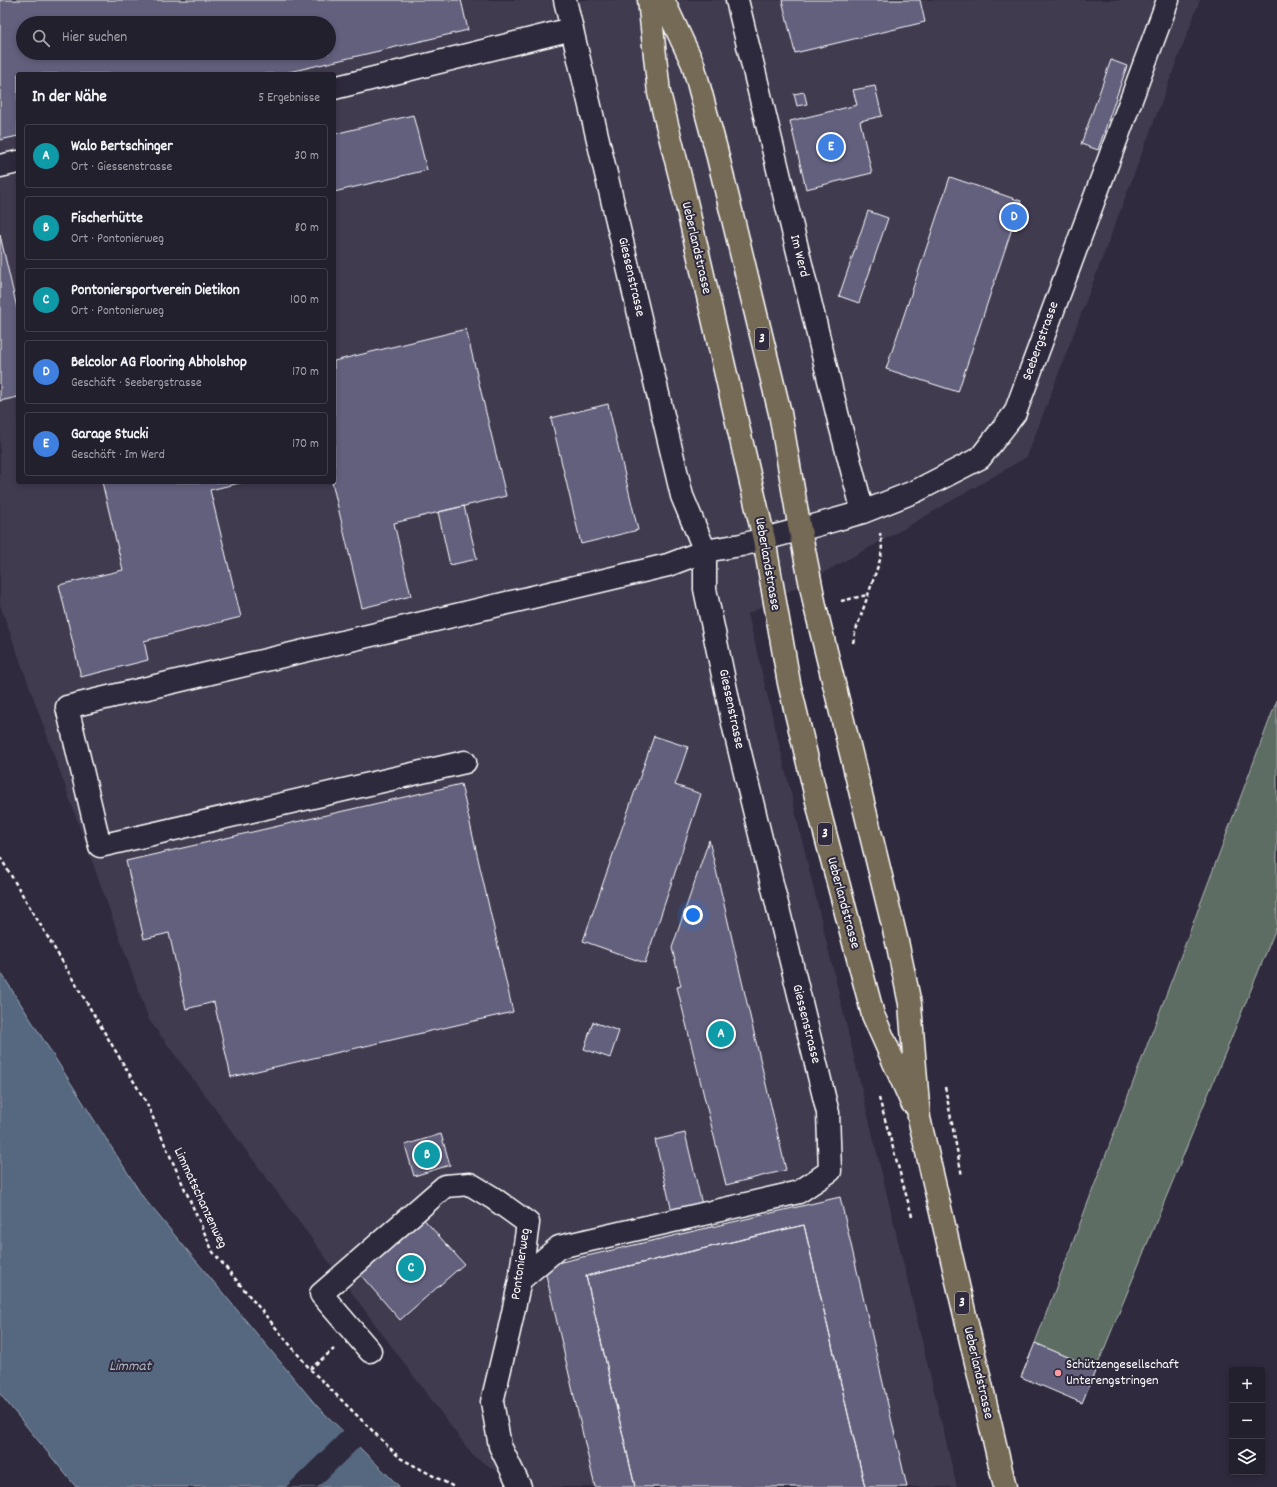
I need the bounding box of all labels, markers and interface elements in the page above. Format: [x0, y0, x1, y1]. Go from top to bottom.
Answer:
search box [16, 16, 336, 60]
icon: search [30, 27, 52, 49]
text: Hier suchen [62, 27, 127, 49]
text: In der Nähe [32, 86, 107, 110]
text: 5 Ergebnisse [258, 89, 320, 108]
pin: E [818, 132, 844, 162]
text: Walo Bertschinger [71, 136, 173, 158]
text: A [42, 147, 50, 166]
text: 30 m [294, 147, 319, 166]
text: Ort · Giessenstrasse [71, 158, 172, 177]
street label: Ueberlandstrasse [676, 200, 716, 296]
pin: D [1001, 202, 1027, 232]
text: Fischerhütte [71, 208, 143, 230]
text: B [43, 219, 49, 238]
text: 80 m [295, 219, 319, 238]
text: Ort · Pontonierweg [71, 230, 164, 249]
street label: Im Werd [784, 233, 814, 279]
street label: Giessenstrasse [612, 235, 650, 319]
text: Pontoniersportverein Dietikon [71, 280, 240, 302]
text: C [43, 291, 49, 310]
text: 100 m [290, 291, 319, 310]
street label: Seebergstrasse [1017, 299, 1065, 383]
text: Ort · Pontonierweg [71, 302, 164, 321]
road number: 3 [755, 328, 769, 350]
text: Belcolor AG Flooring Abholshop [71, 352, 247, 374]
text: D [43, 363, 49, 382]
text: 170 m [292, 363, 319, 382]
text: Geschäft · Seebergstrasse [71, 374, 202, 393]
text: Garage Stucki [71, 424, 148, 446]
text: E [43, 435, 49, 454]
text: 170 m [292, 435, 319, 454]
text: Geschäft · Im Werd [71, 446, 165, 465]
street label: Ueberlandstrasse [749, 516, 785, 612]
street label: Giessenstrasse [713, 667, 749, 751]
road number: 3 [818, 823, 832, 845]
street label: Ueberlandstrasse [821, 855, 865, 951]
your location [683, 905, 703, 925]
street label: Giessenstrasse [787, 982, 825, 1066]
pin: A [708, 1019, 734, 1049]
pin: B [414, 1140, 440, 1170]
street label: Limmatschanzenweg [168, 1144, 232, 1252]
street label: Pontonierweg [506, 1227, 536, 1301]
pin: C [398, 1253, 424, 1283]
road number: 3 [955, 1292, 969, 1314]
street label: Ueberlandstrasse [958, 1325, 998, 1421]
place label: Schützengesellschaft Unterengstringen [1066, 1355, 1179, 1391]
water label: Limmat [109, 1356, 152, 1378]
map controls [1229, 1367, 1265, 1475]
button: + [1229, 1367, 1265, 1403]
marker: Schützengesellschaft Unterengstringen [1053, 1368, 1063, 1378]
button: − [1229, 1403, 1265, 1439]
button: layers [1229, 1439, 1265, 1475]

